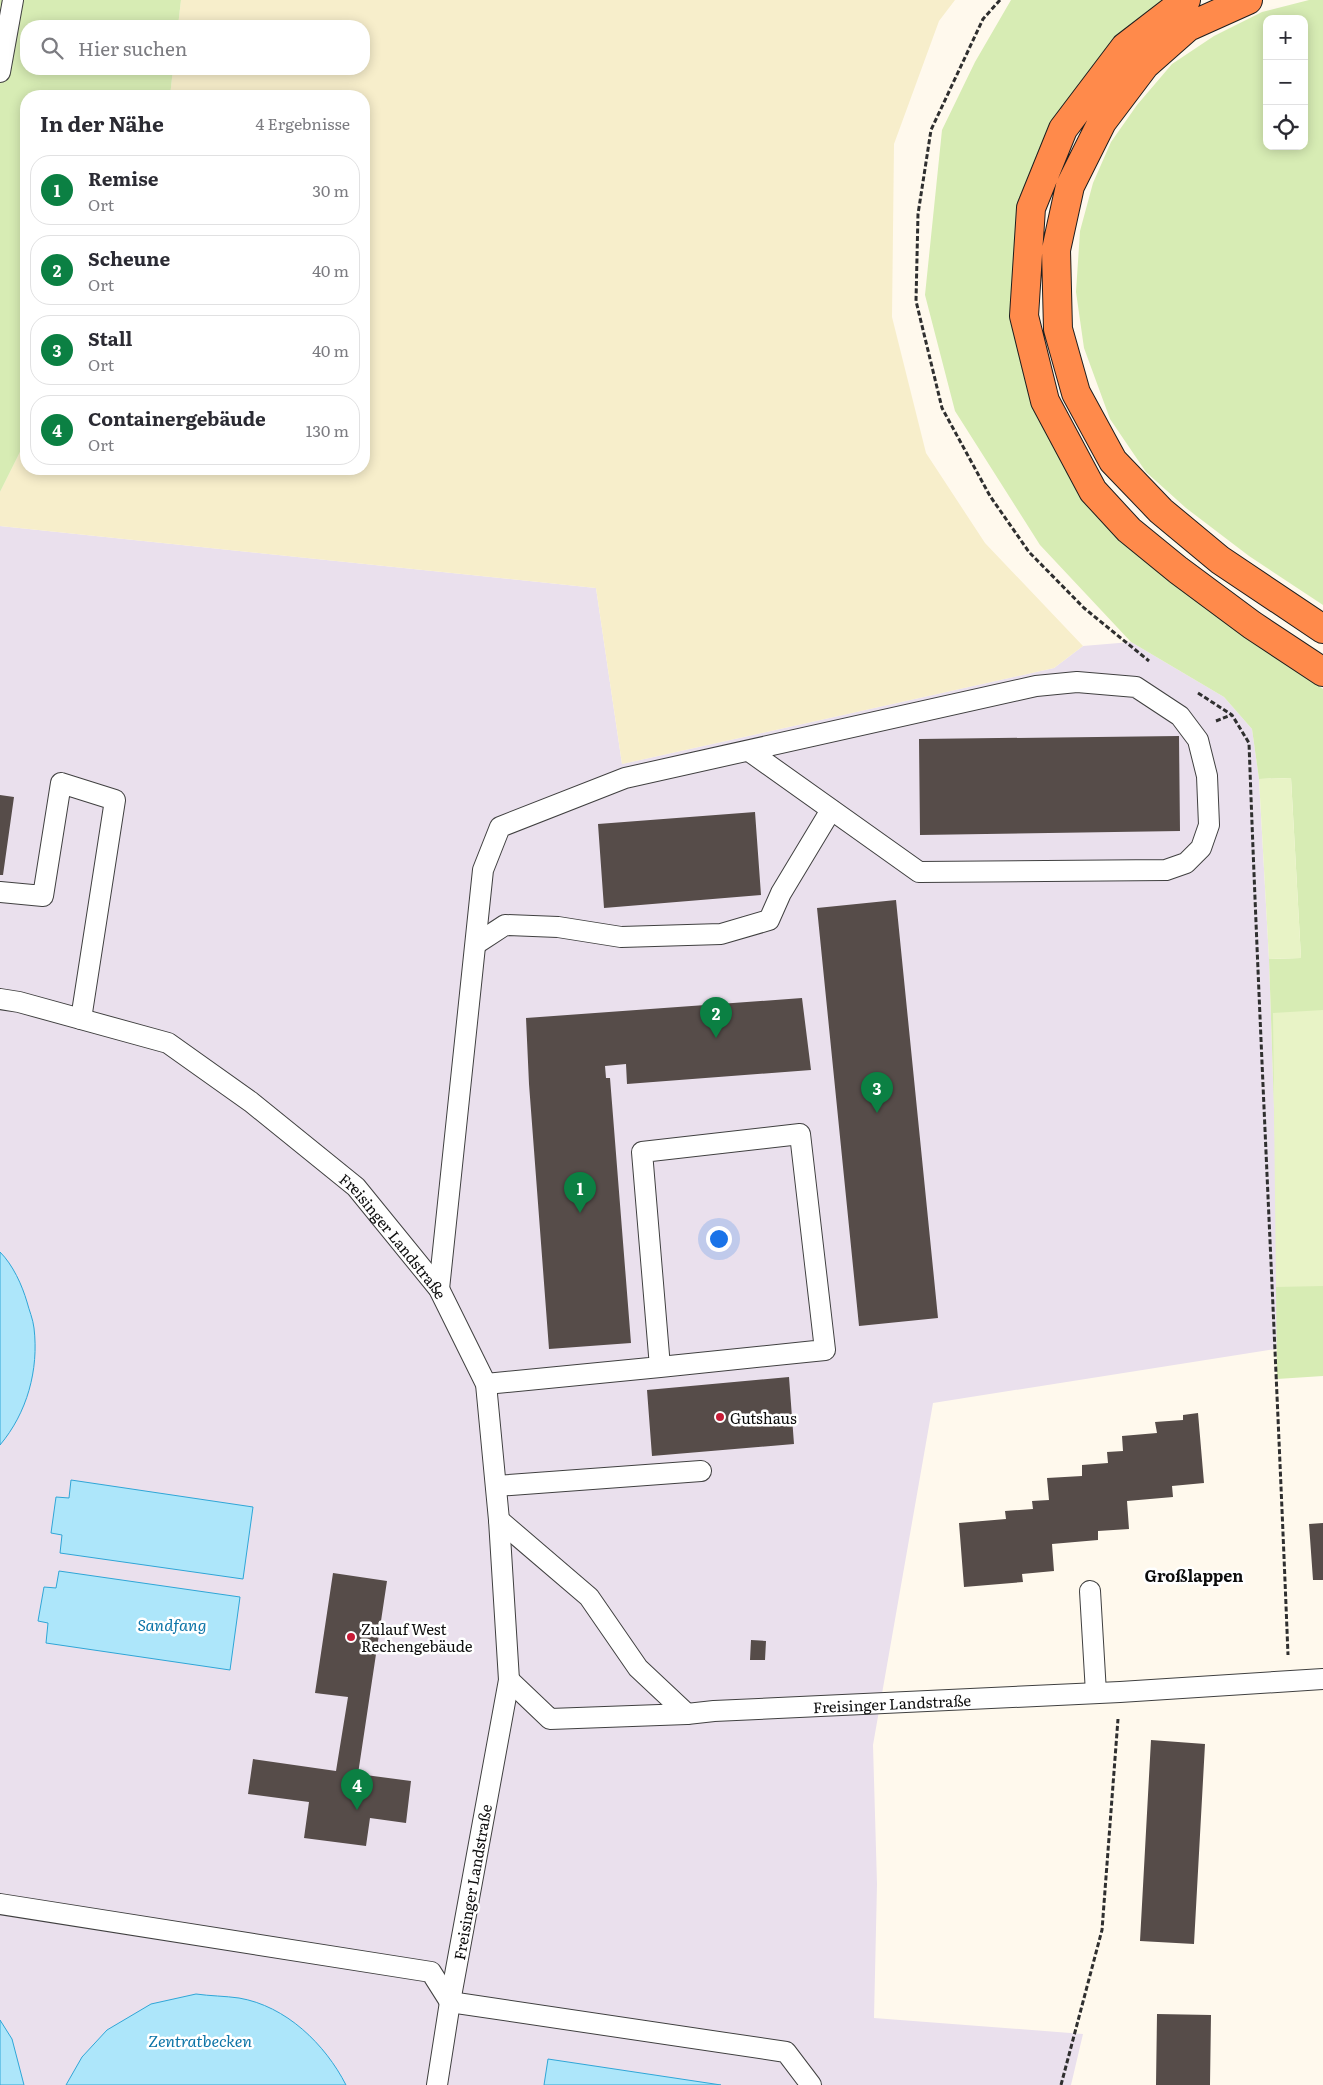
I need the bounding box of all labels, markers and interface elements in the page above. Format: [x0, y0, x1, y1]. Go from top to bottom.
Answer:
map controls [1263, 15, 1308, 150]
button: + [1263, 15, 1308, 60]
search box [20, 20, 370, 75]
icon: search [38, 34, 66, 62]
text: Hier suchen [78, 34, 187, 62]
button: − [1263, 60, 1308, 105]
button: locate [1263, 105, 1308, 150]
text: In der Nähe [40, 107, 164, 138]
text: 4 Ergebnisse [256, 111, 350, 135]
text: Remise [88, 164, 158, 192]
text: 1 [54, 178, 60, 202]
text: 30 m [312, 178, 349, 202]
text: Ort [88, 192, 114, 216]
text: Scheune [88, 244, 170, 272]
text: 2 [53, 258, 61, 282]
text: 40 m [312, 258, 349, 282]
text: Ort [88, 272, 114, 296]
text: Stall [88, 324, 132, 352]
text: 3 [53, 338, 61, 362]
text: 40 m [312, 338, 349, 362]
text: Ort [88, 352, 114, 376]
text: Containergebäude [88, 404, 266, 432]
text: 4 [52, 418, 62, 442]
text: 130 m [306, 418, 349, 442]
text: Ort [88, 432, 114, 456]
pin: 2 [700, 997, 732, 1038]
pin: 3 [861, 1072, 893, 1113]
street label: Freisinger Landstraße [335, 1167, 453, 1302]
pin: 1 [564, 1172, 596, 1213]
your location [706, 1226, 732, 1252]
place label: Gutshaus [730, 1406, 797, 1429]
marker: Gutshaus [714, 1411, 726, 1423]
district label: Großlappen [1145, 1563, 1243, 1587]
water label: Sandfang [138, 1612, 206, 1636]
place label: Zulauf West Rechengebäude [361, 1617, 473, 1657]
marker: Zulauf West Rechengebäude [345, 1631, 357, 1643]
street label: Freisinger Landstraße [812, 1687, 972, 1718]
pin: 4 [341, 1769, 373, 1810]
street label: Freisinger Landstraße [447, 1802, 497, 1962]
water label: Zentratbecken [148, 2028, 252, 2052]

